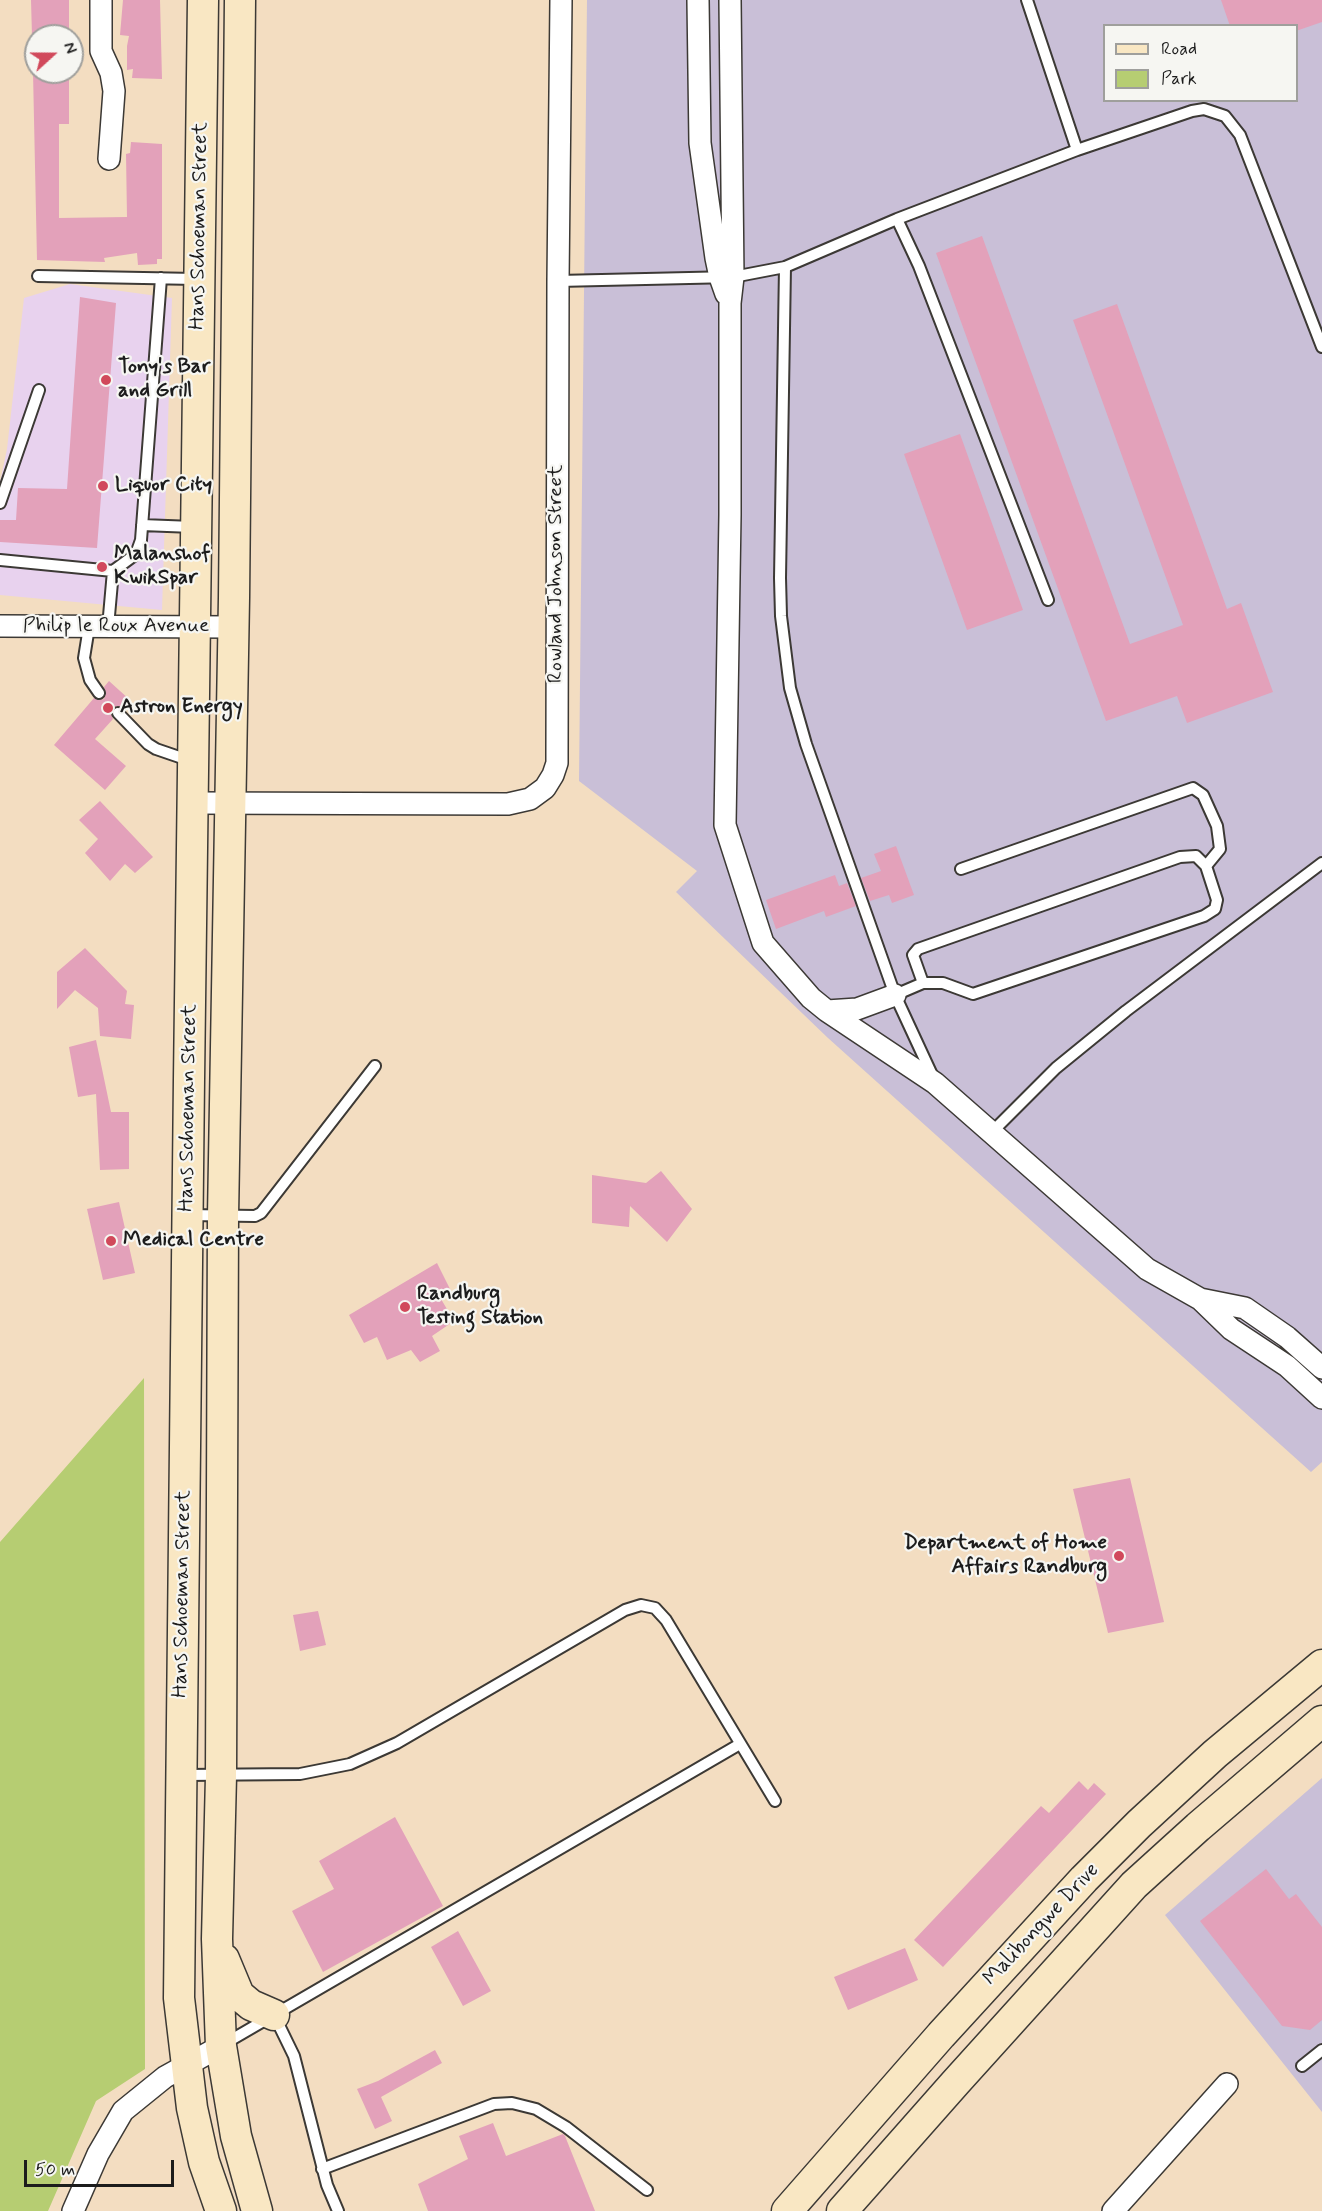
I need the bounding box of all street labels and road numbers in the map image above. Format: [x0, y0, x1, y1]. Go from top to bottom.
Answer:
street label: Hans Schoeman Street [186, 122, 214, 330]
street label: Rowland Johnson Street [544, 465, 570, 683]
street label: Philip le Roux Avenue [23, 614, 209, 640]
street label: Hans Schoeman Street [175, 1004, 203, 1212]
street label: Hans Schoeman Street [169, 1490, 197, 1698]
street label: Malibongwe Drive [979, 1858, 1105, 1992]

